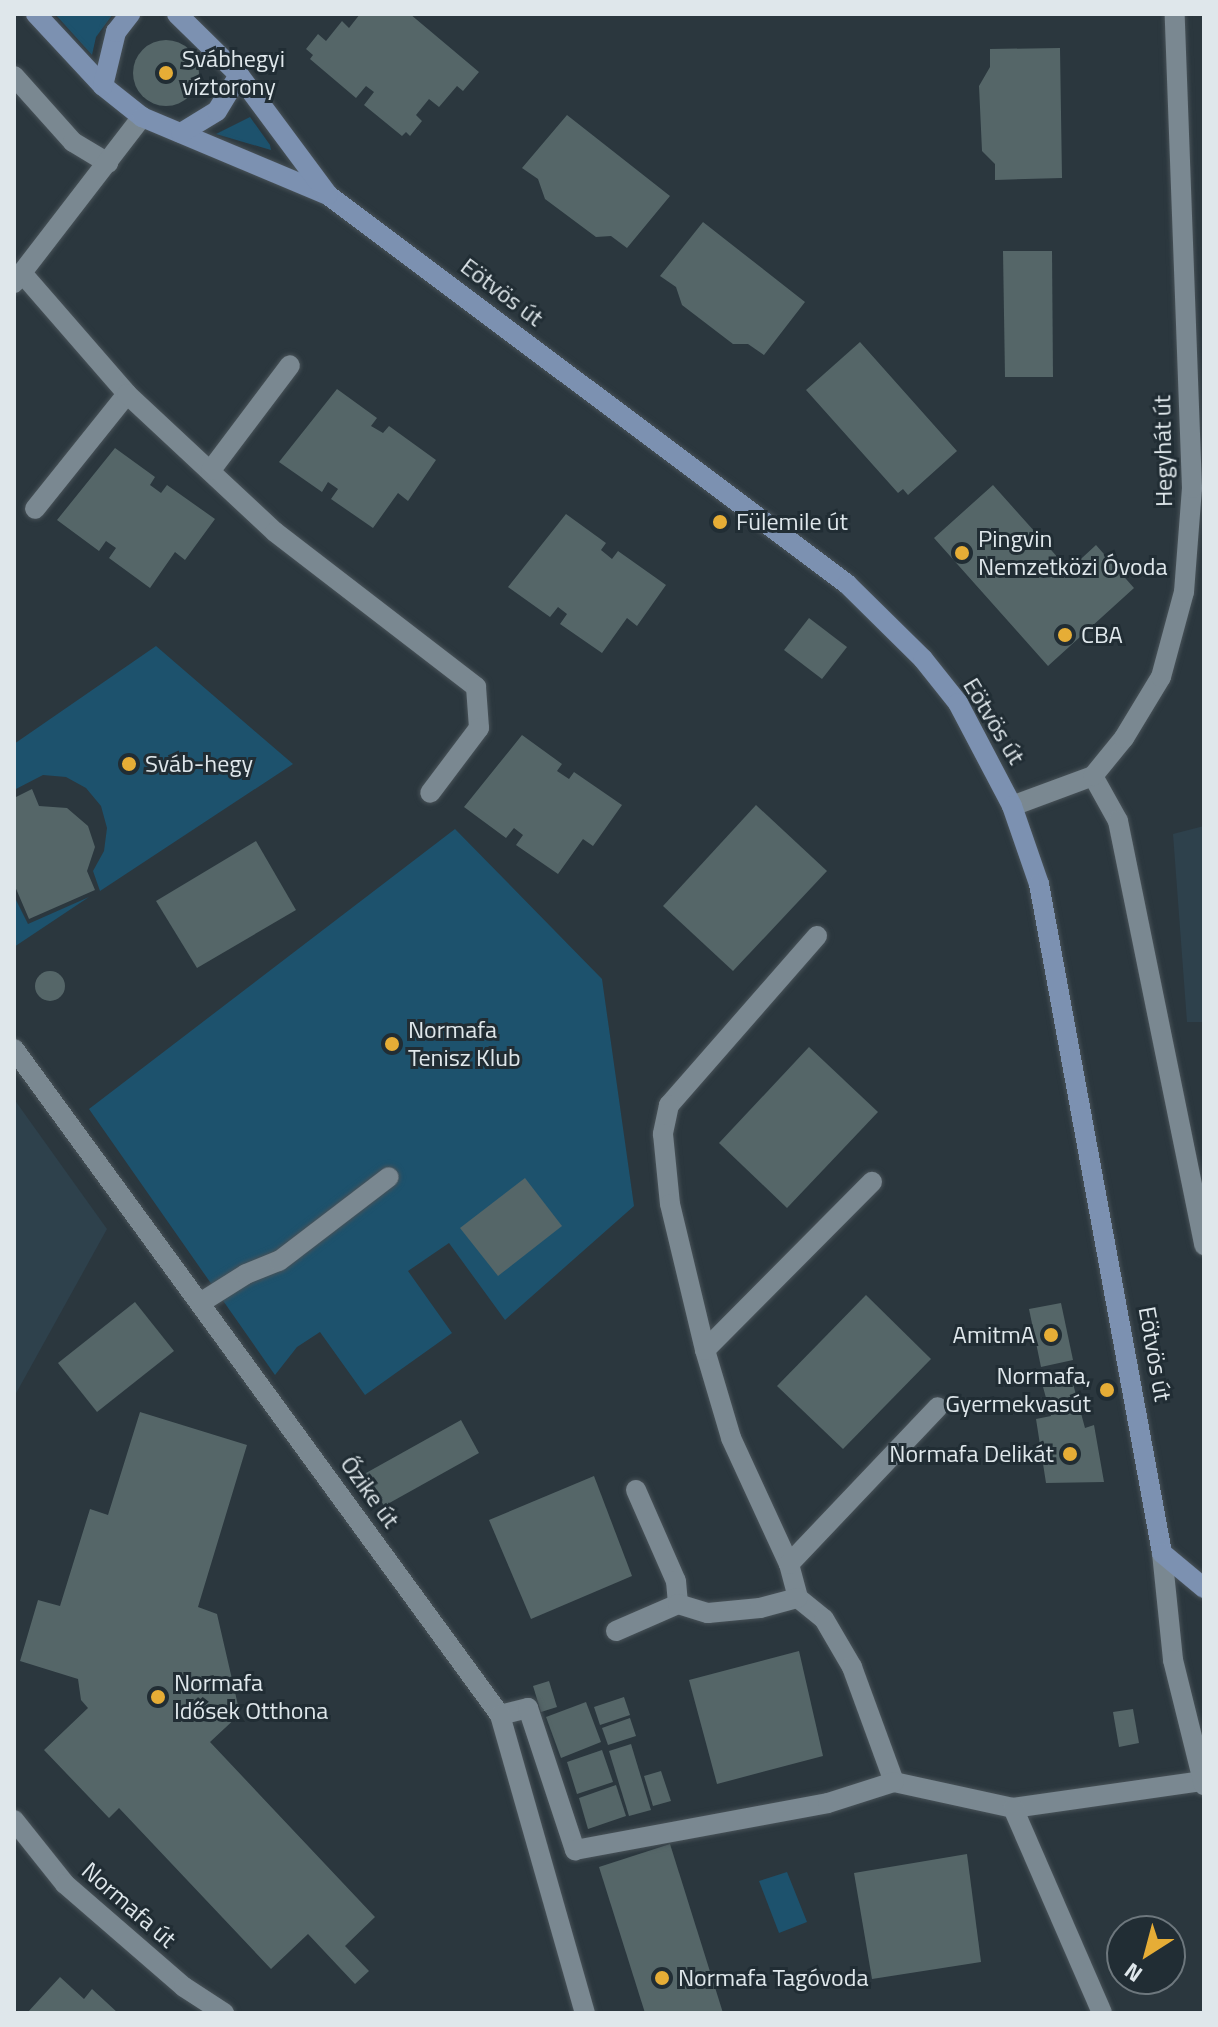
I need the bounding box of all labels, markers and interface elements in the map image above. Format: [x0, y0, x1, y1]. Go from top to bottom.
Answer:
place label: Svábhegyi víztorony [182, 45, 285, 101]
marker: Svábhegyi víztorony [157, 64, 175, 82]
street label: Eötvös út [455, 252, 549, 332]
street label: Hegyhát út [1148, 395, 1178, 507]
place label: Fülemile út [736, 508, 848, 536]
marker: Fülemile út [711, 513, 729, 531]
place label: Pingvin Nemzetközi Óvoda [978, 525, 1167, 581]
marker: Pingvin Nemzetközi Óvoda [953, 544, 971, 562]
place label: CBA [1081, 621, 1123, 649]
marker: CBA [1056, 626, 1074, 644]
street label: Eötvös út [957, 673, 1031, 769]
place label: Sváb-hegy [145, 750, 253, 778]
marker: Sváb-hegy [120, 755, 138, 773]
place label: Normafa Tenisz Klub [408, 1016, 521, 1072]
marker: Normafa Tenisz Klub [383, 1035, 401, 1053]
street label: Eötvös út [1133, 1304, 1177, 1404]
place label: AmitmA [953, 1321, 1035, 1349]
marker: AmitmA [1042, 1326, 1060, 1344]
place label: Normafa, Gyermekvasút [945, 1362, 1091, 1418]
marker: Normafa, Gyermekvasút [1098, 1381, 1116, 1399]
place label: Normafa Delikát [889, 1440, 1054, 1468]
marker: Normafa Delikát [1061, 1445, 1079, 1463]
street label: Őzike út [334, 1450, 406, 1534]
place label: Normafa Idősek Otthona [174, 1669, 328, 1725]
marker: Normafa Idősek Otthona [149, 1688, 167, 1706]
street label: Normafa út [76, 1856, 182, 1954]
north arrow [1106, 1915, 1186, 1995]
text: N [1117, 1955, 1149, 1991]
place label: Normafa Tagóvoda [678, 1964, 868, 1992]
marker: Normafa Tagóvoda [653, 1969, 671, 1987]

